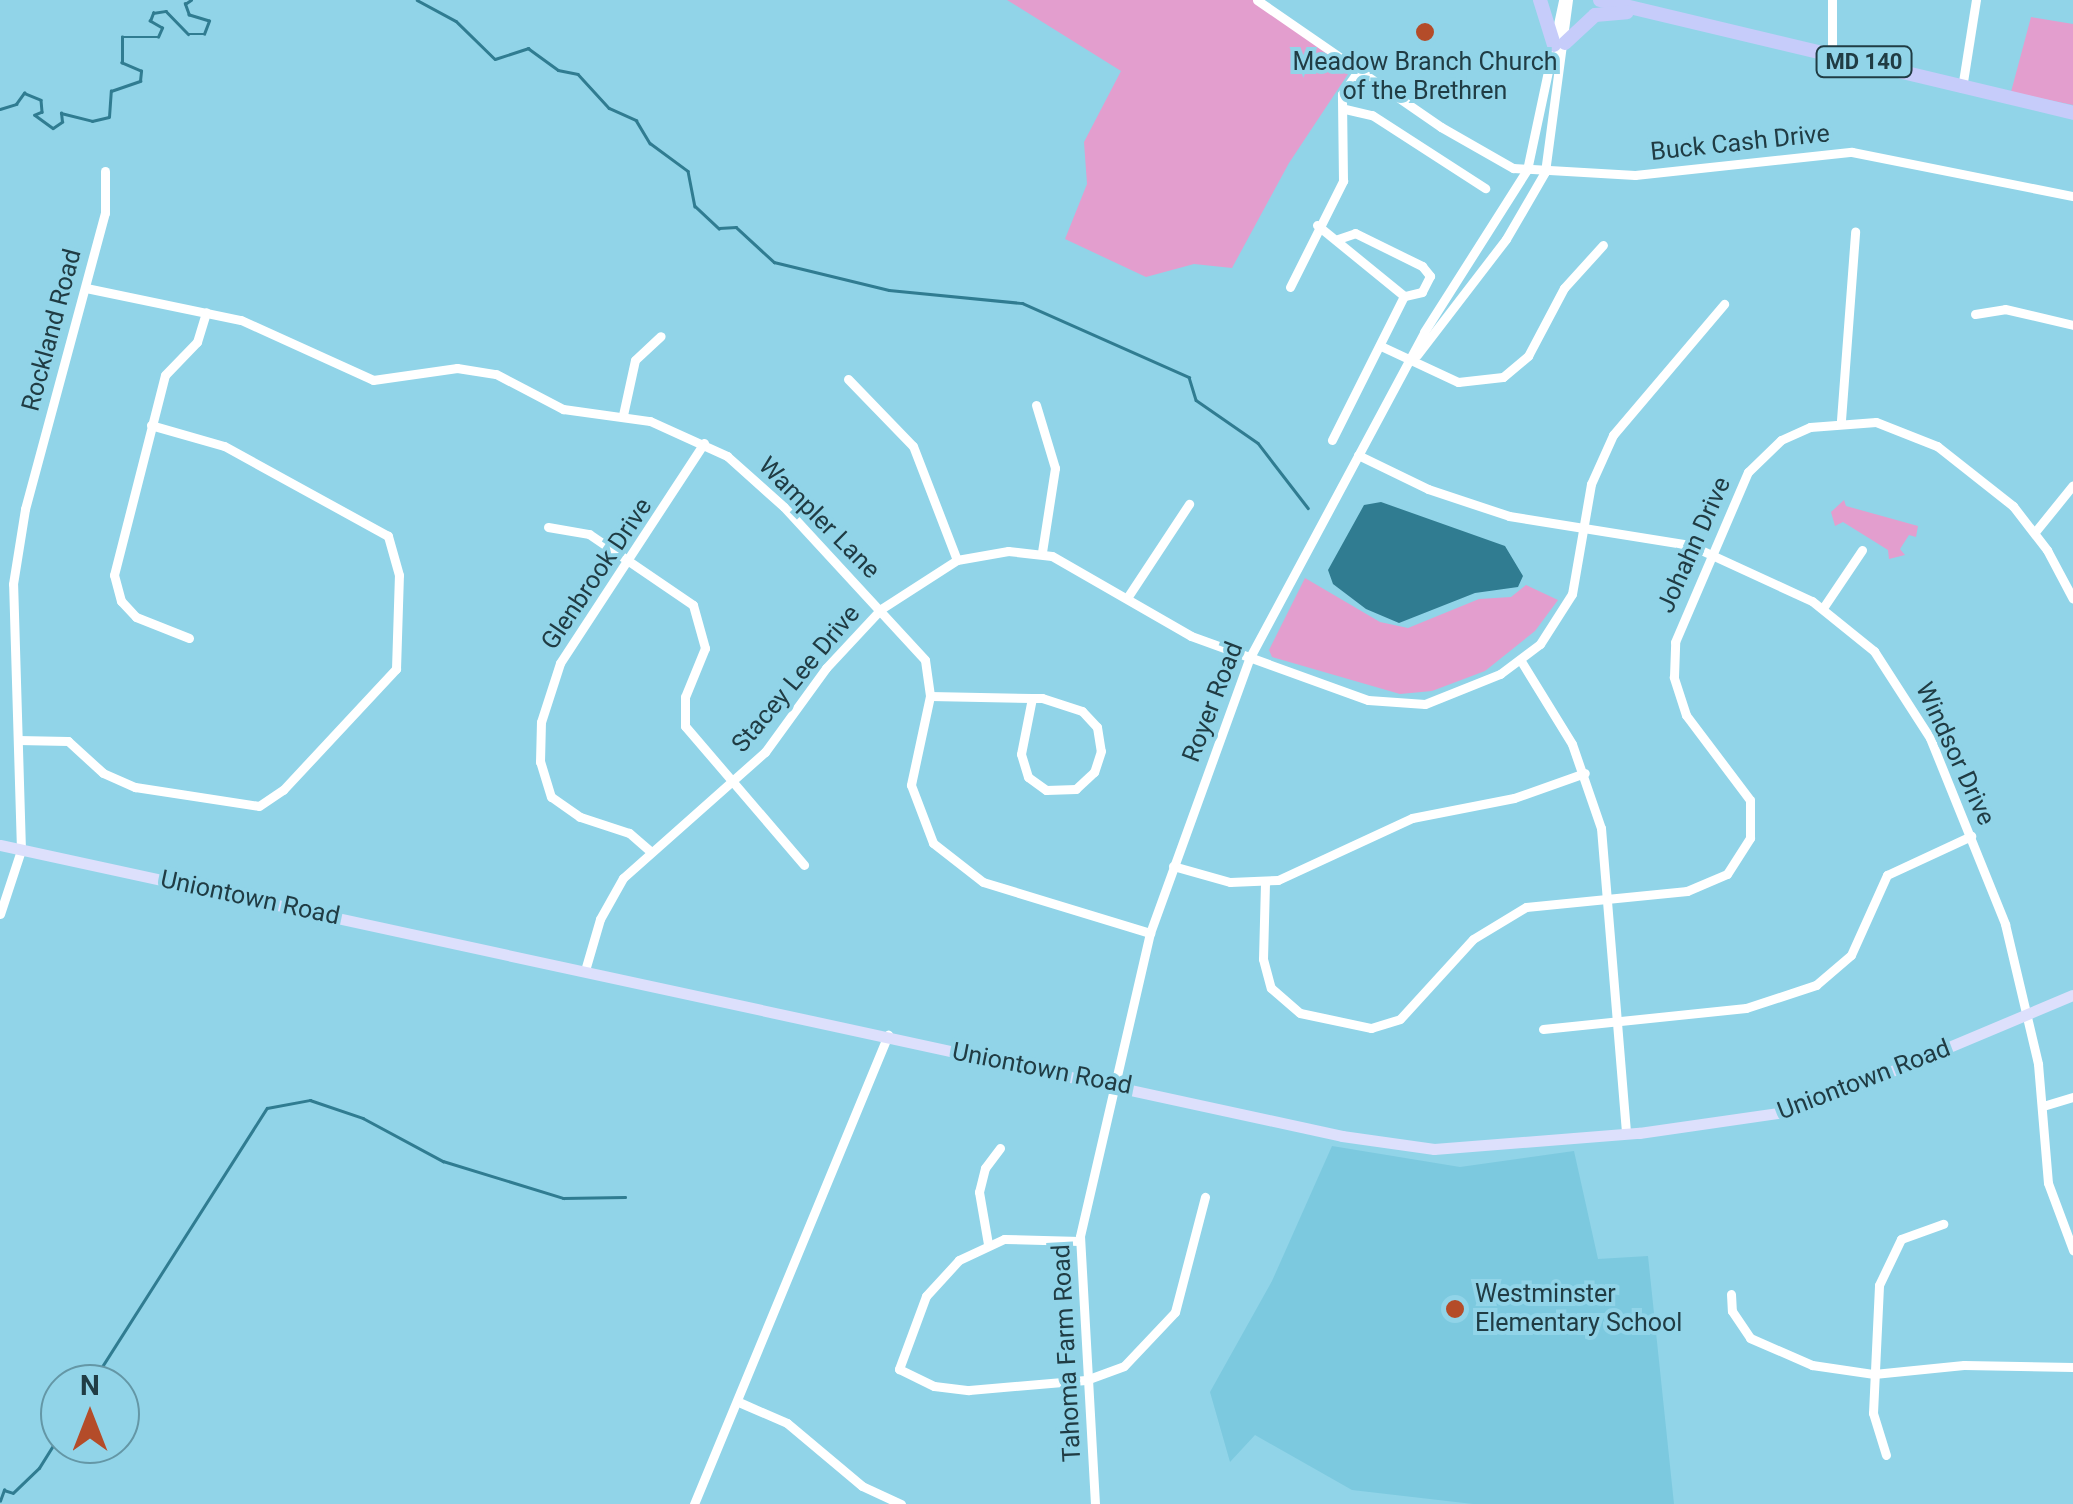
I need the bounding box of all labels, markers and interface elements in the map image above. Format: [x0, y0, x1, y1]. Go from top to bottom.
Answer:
marker: Meadow Branch Church of the Brethren [1414, 21, 1436, 43]
road number: MD 140 [1814, 45, 1914, 79]
place label: Meadow Branch Church of the Brethren [1293, 48, 1557, 107]
street label: Buck Cash Drive [1649, 119, 1831, 167]
street label: Rockland Road [16, 246, 88, 414]
street label: Wampler Lane [752, 451, 886, 585]
street label: Johahn Drive [1651, 473, 1737, 617]
street label: Glenbrook Drive [535, 493, 659, 655]
street label: Stacey Lee Drive [726, 599, 866, 759]
street label: Royer Road [1176, 638, 1250, 766]
street label: Windsor Drive [1909, 678, 2001, 830]
street label: Uniontown Road [158, 864, 342, 932]
street label: Uniontown Road [1773, 1033, 1955, 1127]
street label: Uniontown Road [950, 1037, 1134, 1101]
street label: Tahoma Farm Road [1046, 1243, 1088, 1463]
place label: Westminster Elementary School [1475, 1280, 1682, 1339]
marker: Westminster Elementary School [1444, 1298, 1466, 1320]
north arrow [40, 1364, 140, 1464]
text: N [80, 1369, 100, 1402]

